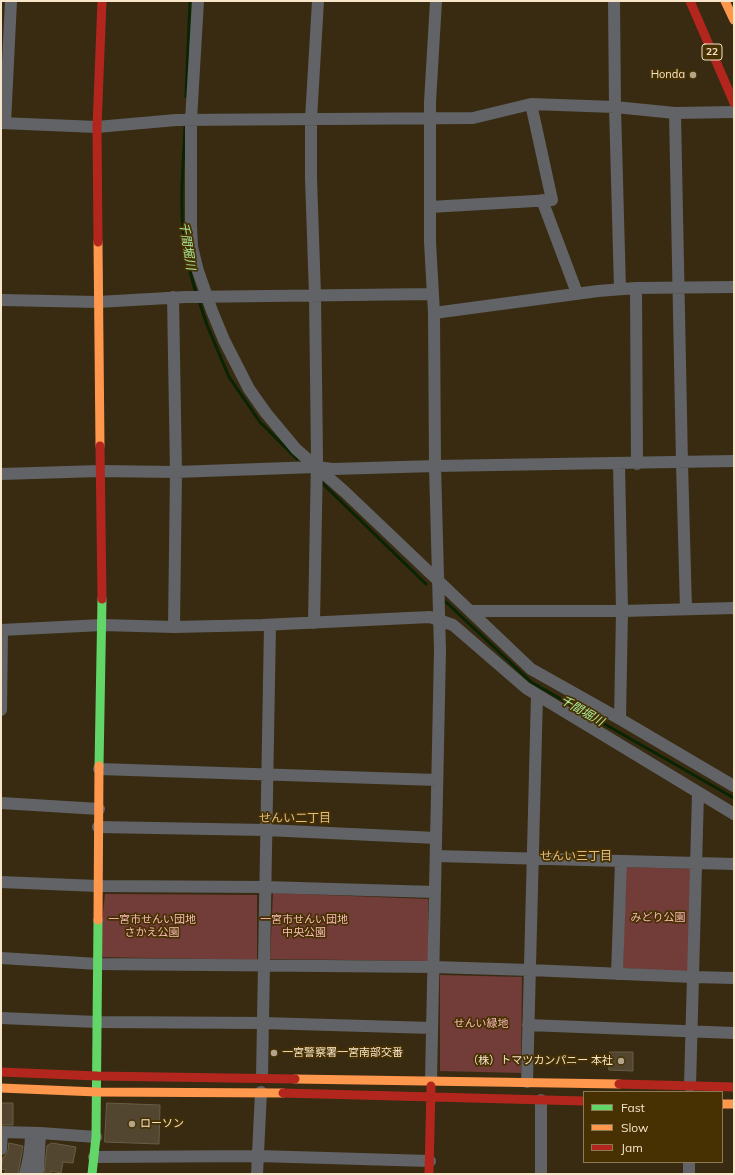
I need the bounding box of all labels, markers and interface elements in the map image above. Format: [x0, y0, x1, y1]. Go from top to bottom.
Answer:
road number: 22 [702, 44, 722, 60]
place label: Honda [651, 68, 685, 82]
marker: Honda [688, 70, 698, 80]
water label: 千間堀川 [176, 221, 198, 271]
water label: 千間堀川 [558, 693, 606, 729]
district label: せんい二丁目 [259, 811, 331, 825]
district label: せんい三丁目 [540, 849, 612, 863]
park label: みどり公園 [631, 911, 685, 925]
park label: 一宮市せんい団地 さかえ公園 [108, 913, 196, 939]
park label: 一宮市せんい団地 中央公園 [260, 913, 348, 939]
park label: せんい緑地 [454, 1017, 508, 1031]
place label: 一宮警察署一宮南部交番 [282, 1046, 403, 1060]
marker: 一宮警察署一宮南部交番 [269, 1048, 279, 1058]
place label: （株）トマツカンパニー 本社 [467, 1054, 613, 1068]
marker: （株）トマツカンパニー 本社 [616, 1056, 626, 1066]
legend [583, 1091, 723, 1163]
text: Fast [621, 1100, 645, 1115]
place label: ローソン [140, 1117, 184, 1131]
marker: ローソン [127, 1119, 137, 1129]
text: Slow [621, 1120, 649, 1135]
text: Jam [621, 1140, 643, 1155]

